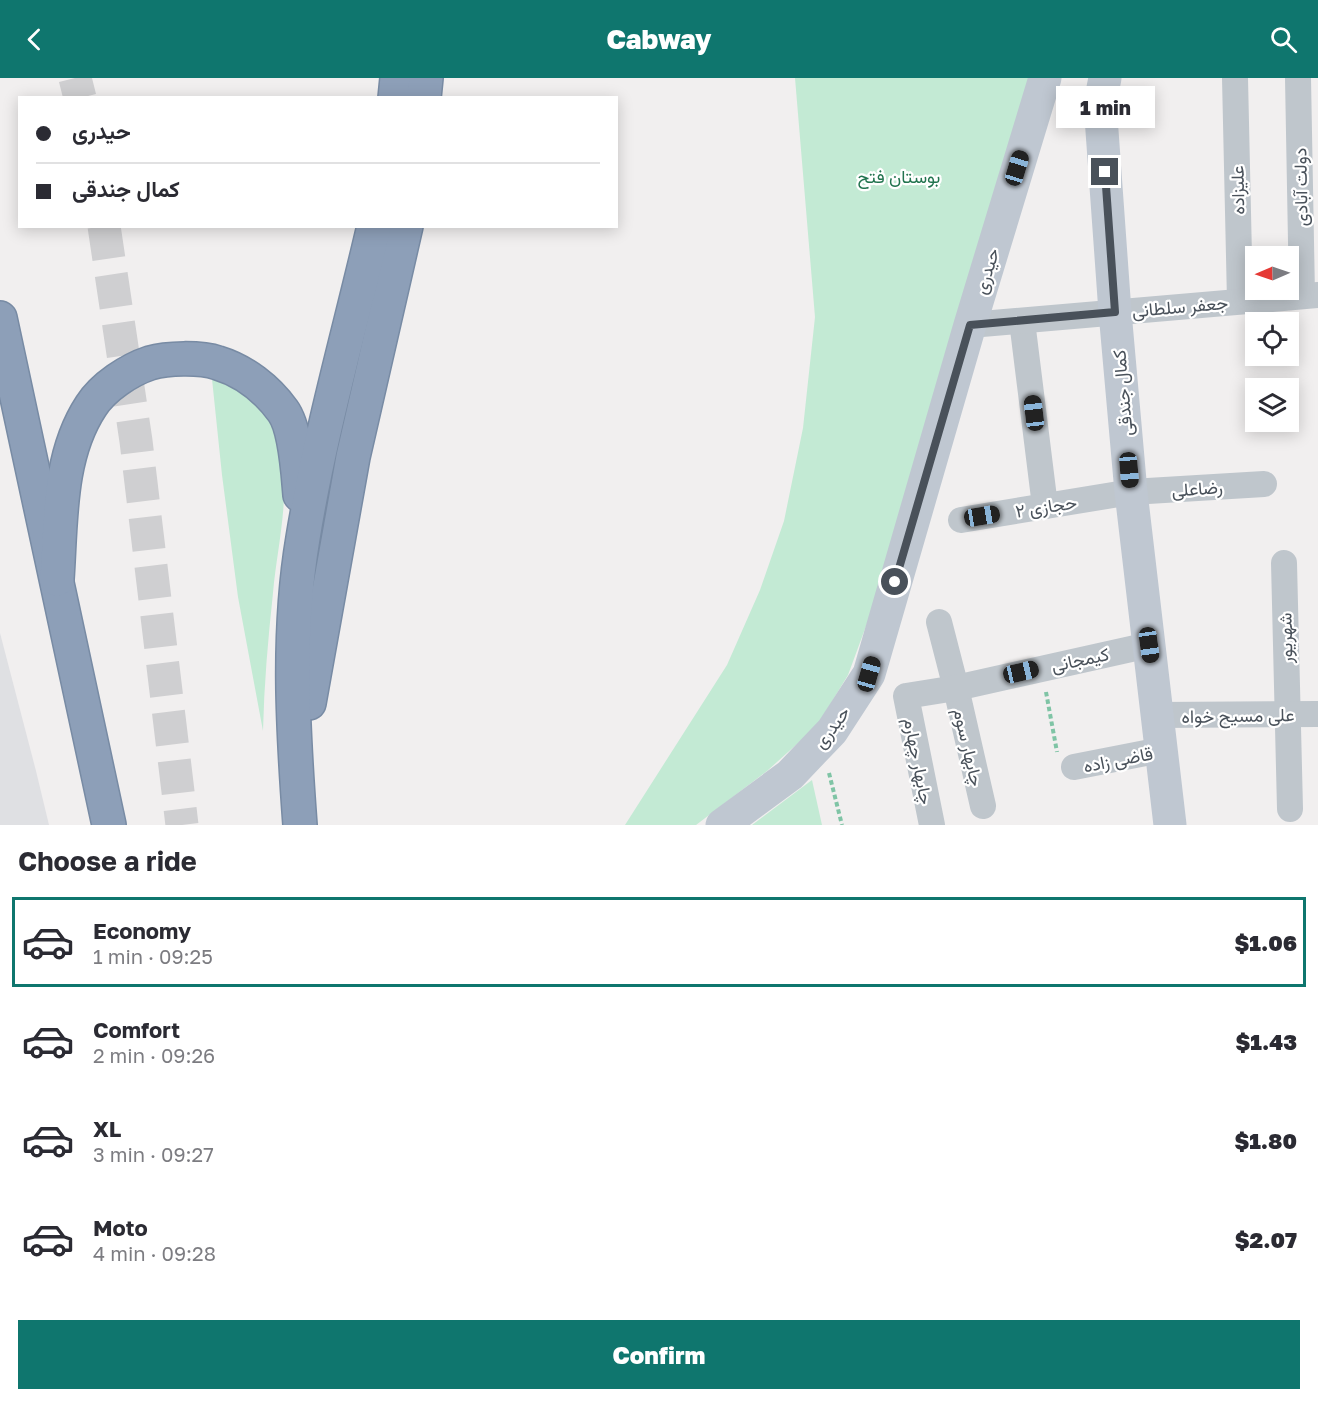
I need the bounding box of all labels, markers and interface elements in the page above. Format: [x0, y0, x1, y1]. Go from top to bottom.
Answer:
icon: back [18, 23, 51, 56]
text: Cabway [606, 23, 712, 55]
icon: search [1267, 23, 1300, 56]
callout: 1 min [1056, 85, 1154, 127]
text: 1 min [1080, 95, 1131, 119]
text: حیدری [72, 117, 131, 144]
car [1003, 148, 1031, 188]
street label: دولت آبادی [1288, 148, 1313, 226]
route end [1091, 158, 1118, 185]
park label: بوستان فتح [858, 165, 940, 189]
street label: علیزاده [1226, 165, 1249, 215]
text: کمال جندقی [72, 175, 180, 202]
street label: حیدری [969, 245, 1004, 297]
north arrow [1245, 246, 1299, 300]
map controls [1245, 246, 1299, 432]
street label: جعفر سلطانی [1131, 291, 1229, 322]
button: locate [1245, 312, 1299, 366]
street label: کمال جندقی [1107, 349, 1138, 437]
button: layers [1245, 378, 1299, 432]
car [1023, 394, 1045, 432]
car [1118, 451, 1140, 489]
street label: رضاعلی [1171, 475, 1223, 502]
street label: حجازی ۲ [1014, 490, 1078, 523]
car [963, 504, 1001, 528]
route start [881, 568, 908, 595]
street label: شهریور [1274, 612, 1297, 665]
car [1138, 626, 1160, 664]
street label: کیمجانی [1049, 642, 1111, 677]
car [855, 654, 883, 694]
car [1001, 659, 1041, 685]
street label: حیدری [808, 702, 855, 753]
street label: علی مسیح خواه [1181, 703, 1295, 729]
street label: چابهار سوم [947, 706, 989, 789]
street label: چابهار چهارم [898, 716, 938, 806]
street label: قاضی زاده [1081, 741, 1155, 777]
text: Choose a ride [18, 845, 197, 877]
icon: car [21, 915, 75, 969]
text: Economy [93, 917, 191, 944]
text: $1.06 [1235, 929, 1297, 956]
text: 1 min · 09:25 [93, 944, 213, 968]
icon: car [21, 1014, 75, 1068]
text: Comfort [93, 1016, 180, 1043]
text: $1.43 [1236, 1028, 1297, 1055]
text: 2 min · 09:26 [93, 1043, 215, 1067]
icon: car [21, 1113, 75, 1167]
text: XL [93, 1115, 121, 1142]
text: $1.80 [1234, 1127, 1297, 1154]
text: 3 min · 09:27 [93, 1142, 214, 1166]
icon: car [21, 1212, 75, 1266]
text: Moto [93, 1214, 148, 1241]
text: $2.07 [1235, 1226, 1297, 1253]
text: 4 min · 09:28 [93, 1241, 216, 1265]
button: Confirm [18, 1320, 1300, 1389]

